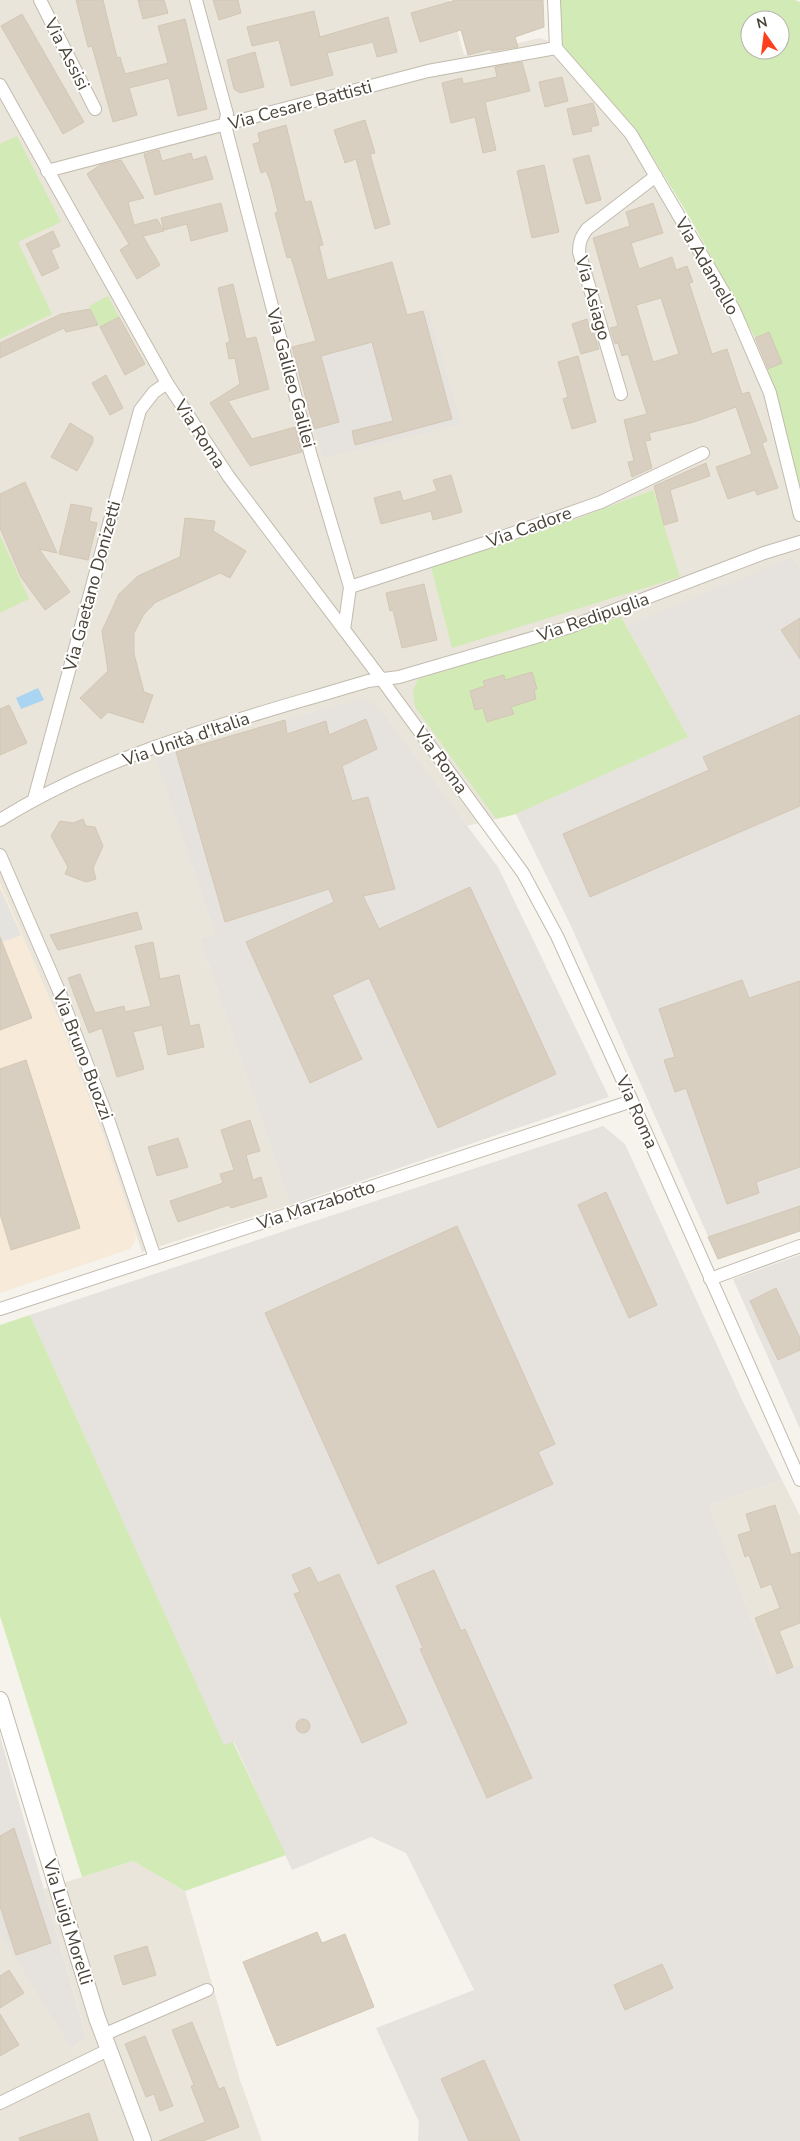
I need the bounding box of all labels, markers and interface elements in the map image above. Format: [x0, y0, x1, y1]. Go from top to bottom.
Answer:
north arrow [740, 10, 790, 60]
text: N [755, 12, 769, 33]
street label: Via Assisi [38, 13, 95, 94]
street label: Via Cesare Battisti [225, 74, 375, 136]
street label: Via Adamello [669, 212, 745, 319]
street label: Via Asiago [569, 252, 616, 343]
street label: Via Galileo Galilei [261, 305, 321, 450]
street label: Via Roma [168, 394, 231, 473]
street label: Via Gaetano Donizetti [57, 498, 126, 675]
street label: Via Cadore [482, 501, 575, 554]
street label: Via Redipuglia [533, 587, 652, 648]
street label: Via Unità d'Italia [118, 706, 253, 772]
street label: Via Roma [408, 721, 473, 798]
street label: Via Bruno Buozzi [47, 986, 119, 1123]
street label: Via Roma [610, 1071, 664, 1152]
street label: Via Marzabotto [253, 1175, 378, 1236]
street label: Via Luigi Morelli [37, 1855, 98, 1988]

